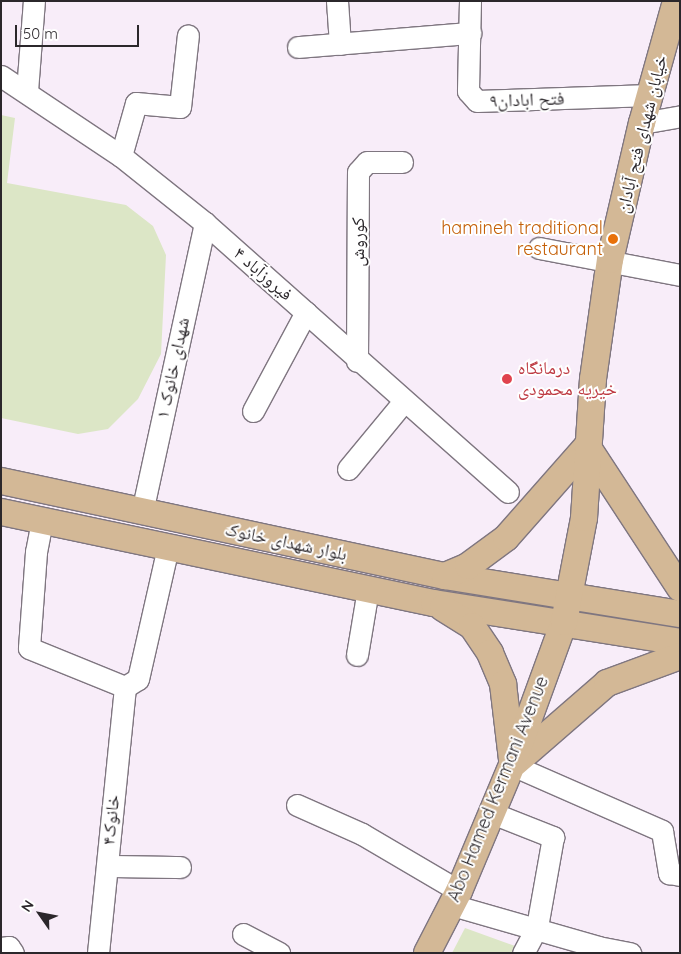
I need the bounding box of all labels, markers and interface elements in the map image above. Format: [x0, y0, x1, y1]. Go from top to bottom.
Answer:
scale bar [18, 15, 141, 47]
text: 50 m [23, 24, 58, 43]
street label: خیابان شهدای فتح آبادان [612, 53, 672, 215]
street label: فتح ابادان۹ [489, 88, 565, 112]
street label: کوروش [347, 217, 369, 267]
place label: hamineh traditional restaurant [441, 218, 603, 260]
marker: hamineh traditional restaurant [607, 233, 619, 245]
street label: فیروزآباد ۴ [229, 243, 297, 305]
street label: شهدای خانوک ۱ [152, 315, 194, 421]
place label: درمانگاه خیریه محمودی [518, 358, 617, 400]
marker: درمانگاه خیریه محمودی [500, 372, 514, 386]
street label: بلوار شهدای خانوک [223, 519, 349, 565]
street label: Abo Hamed Kermani Avenue [443, 673, 553, 905]
street label: خانوک۴ [98, 794, 124, 846]
north arrow [15, 889, 65, 939]
text: N [17, 897, 38, 915]

